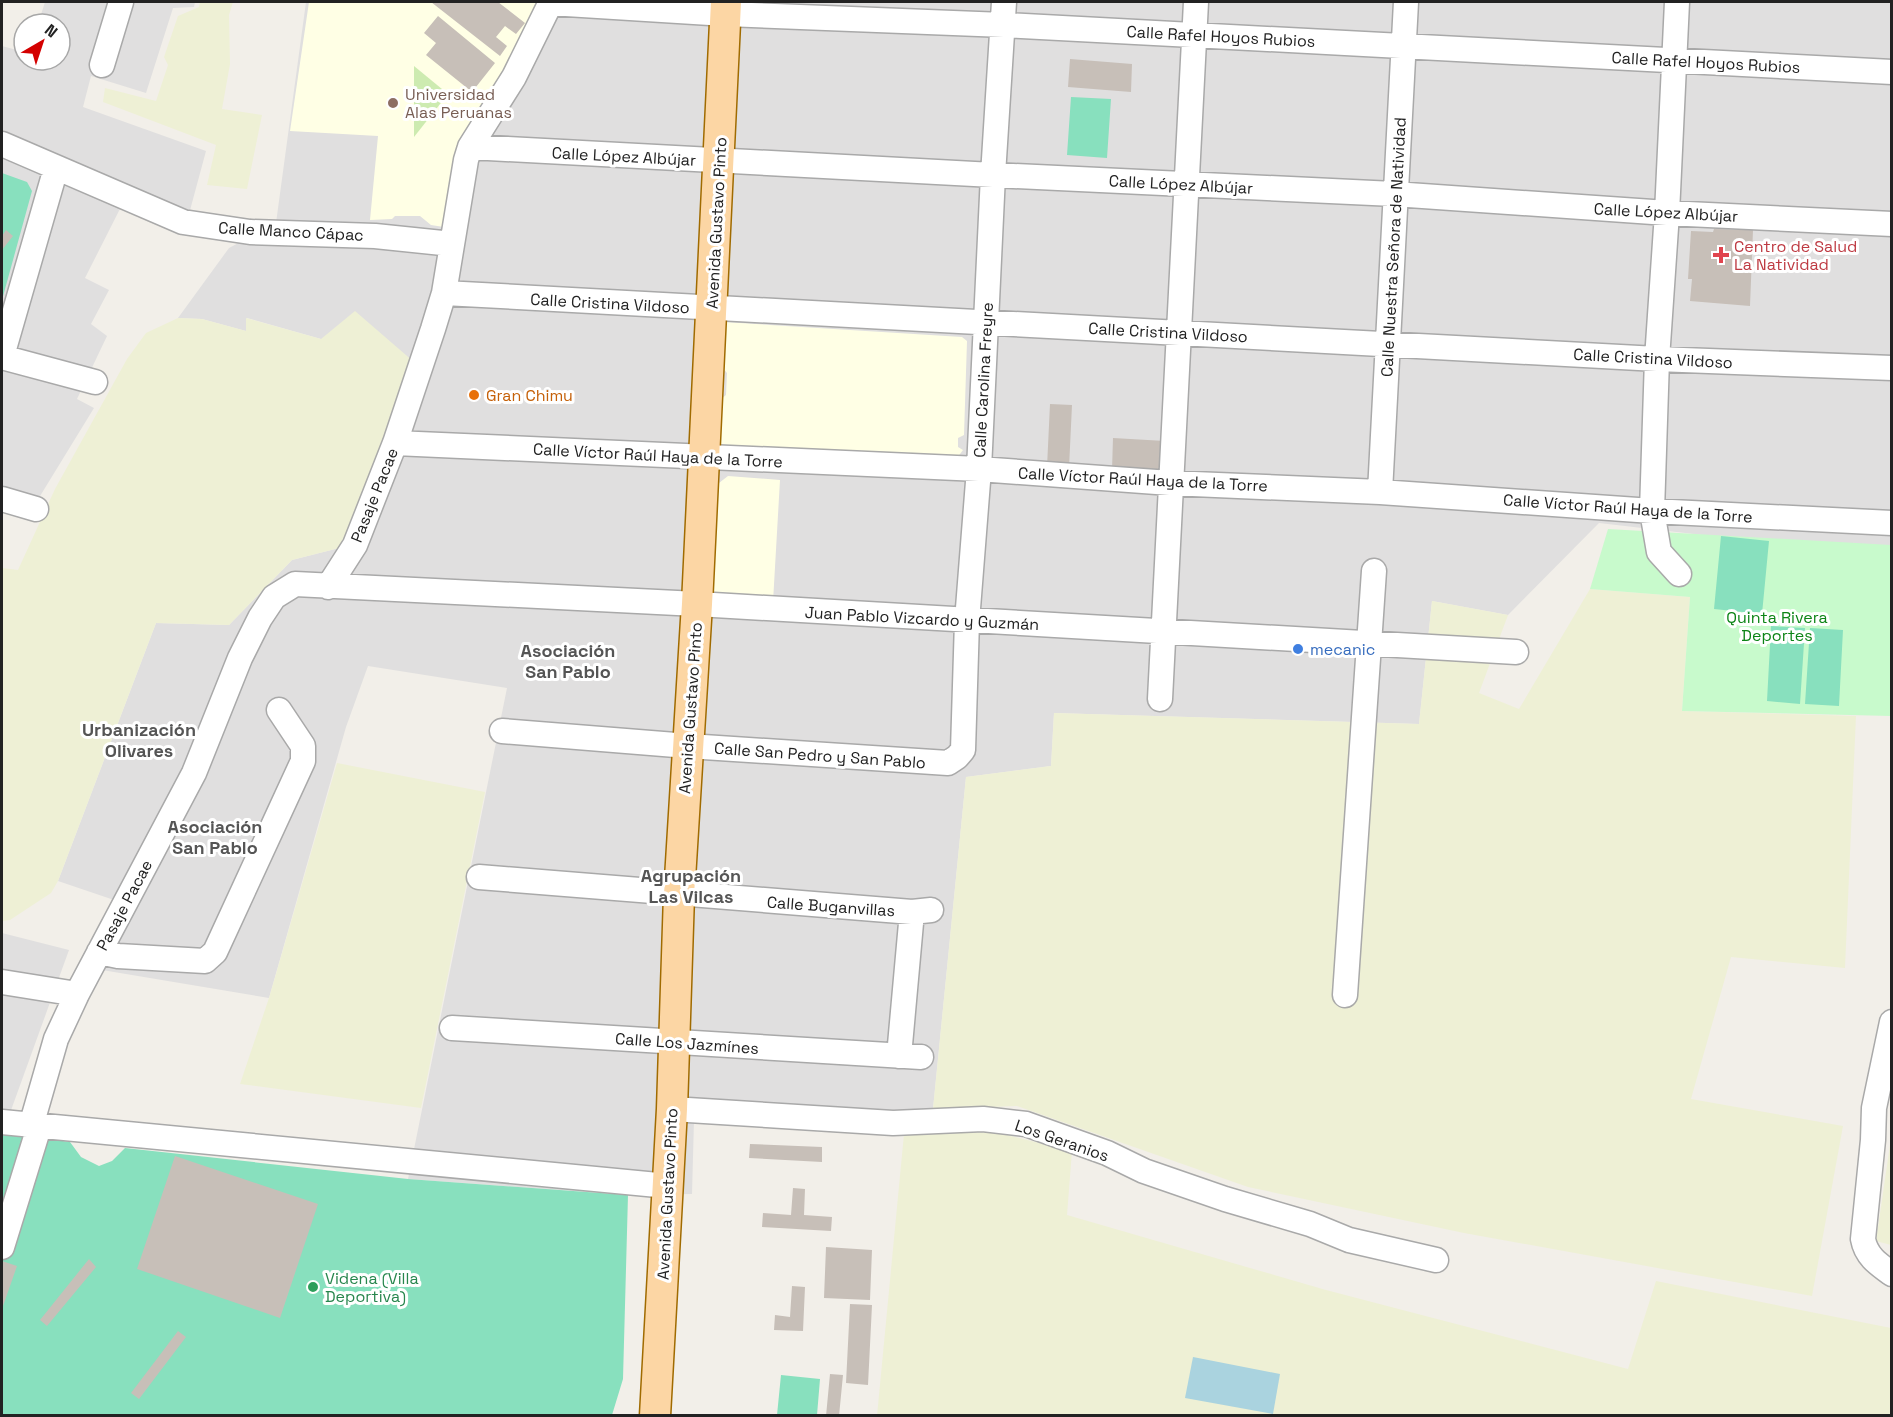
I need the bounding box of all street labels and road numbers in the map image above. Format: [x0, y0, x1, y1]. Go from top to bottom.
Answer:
street label: Calle Rafel Hoyos Rubios [1126, 21, 1316, 52]
street label: Calle Rafel Hoyos Rubios [1611, 47, 1801, 78]
street label: Calle Nuestra Señora de Natividad [1376, 117, 1411, 377]
street label: Avenida Gustavo Pinto [702, 137, 731, 309]
street label: Calle López Albújar [551, 142, 697, 171]
street label: Calle López Albújar [1108, 170, 1254, 199]
street label: Calle López Albújar [1593, 198, 1739, 227]
street label: Calle Manco Cápac [218, 217, 364, 246]
street label: Calle Cristina Vildoso [530, 289, 690, 318]
street label: Calle Carolina Freyre [969, 302, 998, 458]
street label: Calle Cristina Vildoso [1088, 318, 1248, 347]
street label: Calle Cristina Vildoso [1573, 344, 1733, 373]
street label: Calle Víctor Raúl Haya de la Torre [533, 438, 783, 473]
street label: Pasaje Pacae [346, 445, 403, 546]
street label: Calle Víctor Raúl Haya de la Torre [1018, 462, 1268, 497]
street label: Calle Víctor Raúl Haya de la Torre [1503, 489, 1753, 528]
street label: Juan Pablo Vizcardo y Guzmán [804, 602, 1040, 635]
street label: Avenida Gustavo Pinto [674, 622, 707, 795]
street label: Calle San Pedro y San Pablo [713, 738, 927, 773]
street label: Pasaje Pacae [92, 856, 157, 954]
street label: Calle Buganvillas [766, 892, 896, 921]
street label: Calle Los Jazmínes [614, 1028, 760, 1059]
street label: Avenida Gustavo Pinto [653, 1108, 682, 1280]
street label: Los Geranios [1012, 1115, 1112, 1166]

